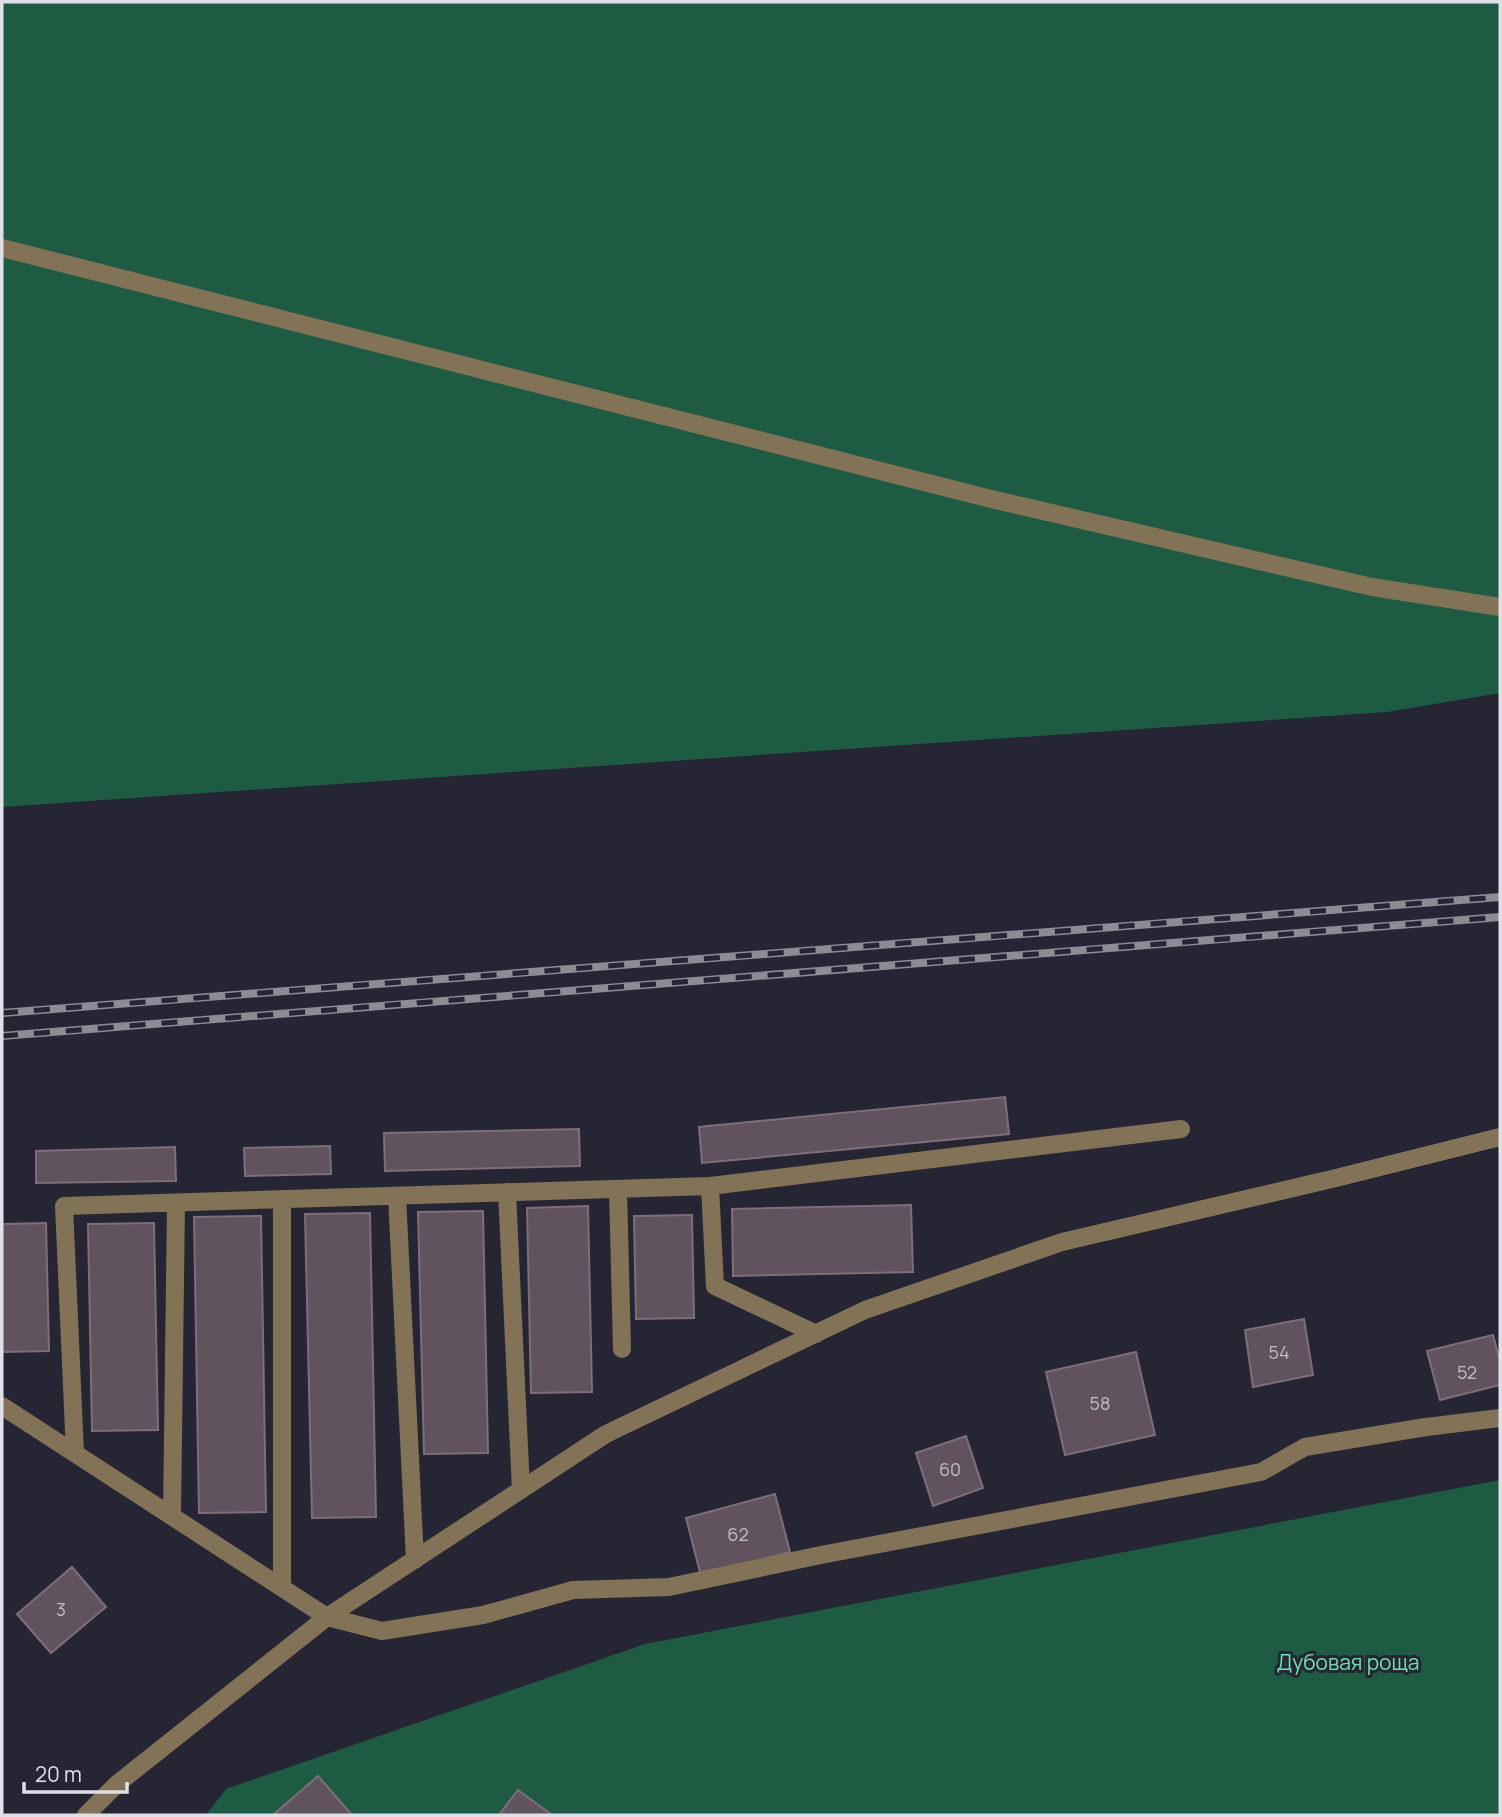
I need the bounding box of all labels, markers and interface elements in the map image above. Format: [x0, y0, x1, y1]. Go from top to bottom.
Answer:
house number: 54 [1268, 1340, 1290, 1364]
house number: 52 [1457, 1360, 1477, 1384]
house number: 58 [1090, 1391, 1110, 1415]
house number: 60 [939, 1457, 961, 1481]
house number: 62 [727, 1522, 749, 1546]
house number: 3 [56, 1597, 66, 1621]
park label: Дубовая роща [1277, 1648, 1419, 1676]
scale bar [24, 1750, 128, 1794]
text: 20 m [35, 1760, 82, 1788]

